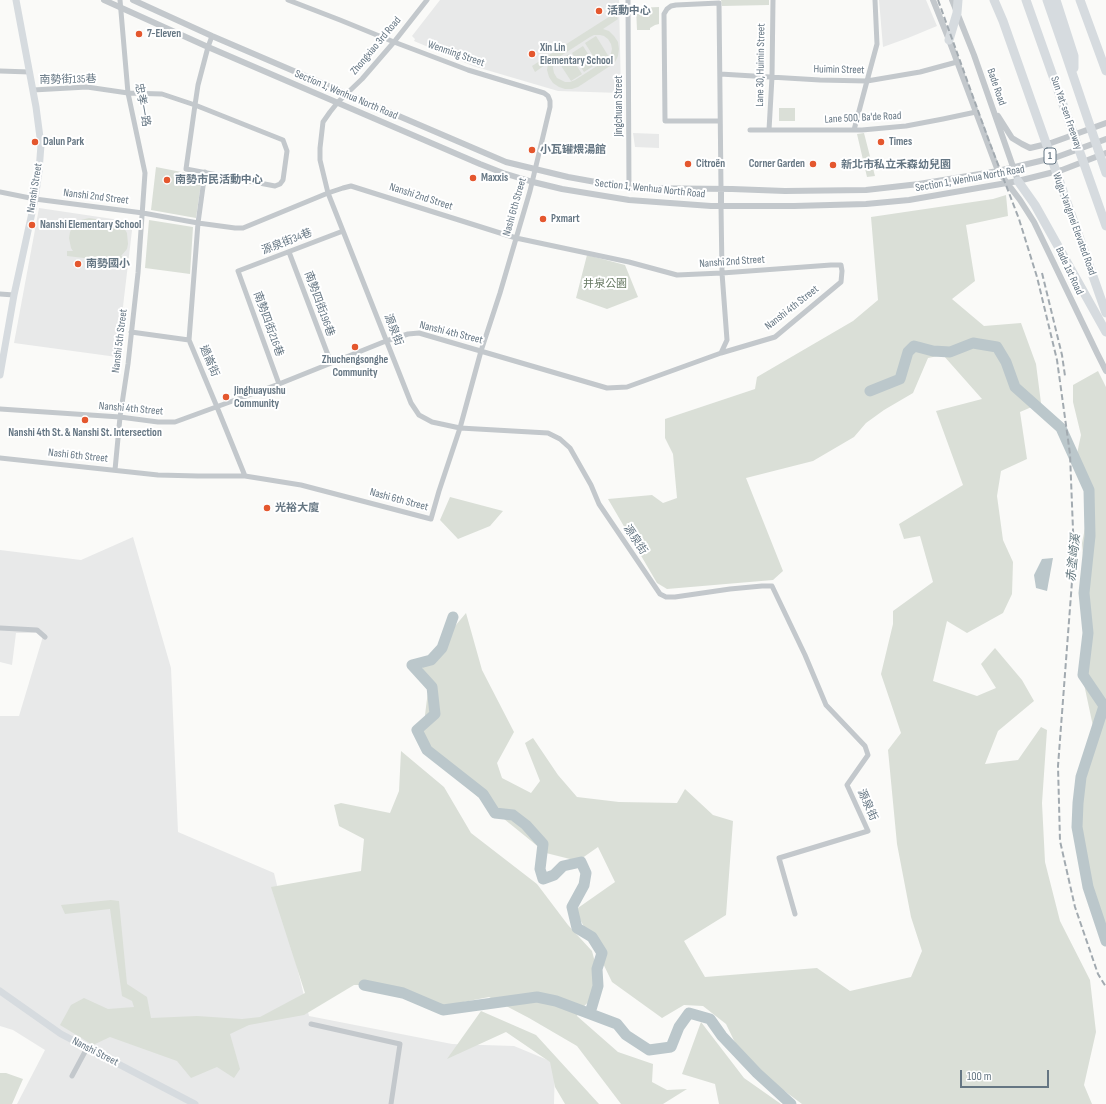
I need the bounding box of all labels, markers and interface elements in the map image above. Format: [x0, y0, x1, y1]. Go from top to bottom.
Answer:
place label: 活動中心 [607, 4, 651, 18]
marker: 活動中心 [594, 6, 604, 16]
street label: Zhongxiao 3rd Road [348, 14, 404, 78]
street label: Lane 30, Huimin Street [754, 23, 768, 107]
place label: 7-Eleven [147, 27, 181, 41]
marker: 7-Eleven [134, 29, 144, 39]
street label: Wenming Street [426, 38, 486, 70]
place label: Xin Lin Elementary School [540, 41, 613, 67]
marker: Xin Lin Elementary School [527, 49, 537, 59]
street label: Huimin Street [813, 63, 865, 77]
street label: Section 1, Wenhua North Road [292, 67, 400, 123]
street label: Bade Road [984, 67, 1008, 107]
street label: 南勢街135巷 [39, 73, 97, 87]
street label: Sun Yat-sen Freeway [1047, 75, 1085, 151]
street label: Jingchuan Street [612, 76, 626, 136]
street label: 忠孝一路 [132, 82, 152, 128]
street label: Lane 500, Ba'de Road [824, 109, 902, 127]
place label: Dalun Park [43, 135, 84, 149]
place label: Times [889, 135, 912, 149]
marker: Dalun Park [30, 137, 40, 147]
marker: Times [876, 137, 886, 147]
place label: 小瓦罐煨湯館 [540, 143, 606, 157]
marker: 小瓦罐煨湯館 [527, 145, 537, 155]
road number: 1 [1044, 148, 1056, 164]
place label: Citroën [696, 157, 725, 171]
place label: Corner Garden [749, 157, 805, 171]
place label: 新北市私立禾森幼兒園 [841, 158, 951, 172]
marker: Citroën [683, 159, 693, 169]
marker: Corner Garden [808, 159, 818, 169]
marker: 新北市私立禾森幼兒園 [828, 160, 838, 170]
street label: Nanshi Street [25, 162, 45, 214]
street label: Section 1, Wenhua North Road [914, 163, 1026, 195]
place label: Maxxis [481, 171, 508, 185]
street label: Wugu-Yangmei Elevated Road [1049, 171, 1099, 277]
place label: 南勢市民活動中心 [175, 173, 263, 187]
marker: Maxxis [468, 173, 478, 183]
marker: 南勢市民活動中心 [162, 175, 172, 185]
street label: Nashi 6th Street [500, 176, 530, 238]
street label: Section 1, Wenhua North Road [594, 177, 706, 201]
street label: Nanshi 2nd Street [388, 181, 454, 213]
street label: Nanshi 2nd Street [63, 186, 129, 208]
place label: Pxmart [551, 212, 580, 226]
marker: Pxmart [538, 214, 548, 224]
place label: Nanshi Elementary School [40, 218, 141, 232]
marker: Nanshi Elementary School [27, 220, 37, 230]
street label: 源泉街34巷 [260, 226, 314, 258]
street label: Bade 1st Road [1052, 245, 1086, 297]
street label: Nanshi 2nd Street [699, 253, 765, 271]
place label: 南勢國小 [86, 257, 130, 271]
marker: 南勢國小 [73, 259, 83, 269]
street label: 南勢四街196巷 [301, 270, 337, 338]
park label: 井泉公園 [583, 277, 627, 291]
street label: Nanshi 4th Street [762, 283, 822, 333]
street label: 南勢四街216巷 [250, 290, 286, 358]
street label: Nanshi 5th Street [110, 308, 130, 374]
street label: 源泉街 [381, 312, 405, 348]
street label: Nanshi 4th Street [418, 319, 484, 347]
marker: Zhuchengsonghe Community [350, 342, 360, 352]
street label: 過崙街 [196, 343, 222, 379]
place label: Zhuchengsonghe Community [322, 353, 388, 379]
place label: Jinghuayushu Community [234, 384, 286, 410]
marker: Jinghuayushu Community [221, 392, 231, 402]
street label: Nanshi 4th Street [98, 400, 164, 418]
marker: Nanshi 4th St. & Nanshi St. Intersection [80, 415, 90, 425]
place label: Nanshi 4th St. & Nanshi St. Intersection [8, 426, 162, 440]
street label: Nashi 6th Street [47, 446, 109, 466]
street label: Nashi 6th Street [368, 486, 430, 514]
place label: 光裕大廈 [275, 501, 319, 515]
marker: 光裕大廈 [262, 503, 272, 513]
street label: 源泉街 [620, 523, 650, 557]
water label: 赤塗崎溪 [1064, 533, 1084, 583]
street label: 源泉街 [854, 787, 880, 823]
street label: Nanshi Street [70, 1035, 120, 1069]
scale bar [962, 1062, 1051, 1088]
text: 100 m [967, 1069, 992, 1084]

